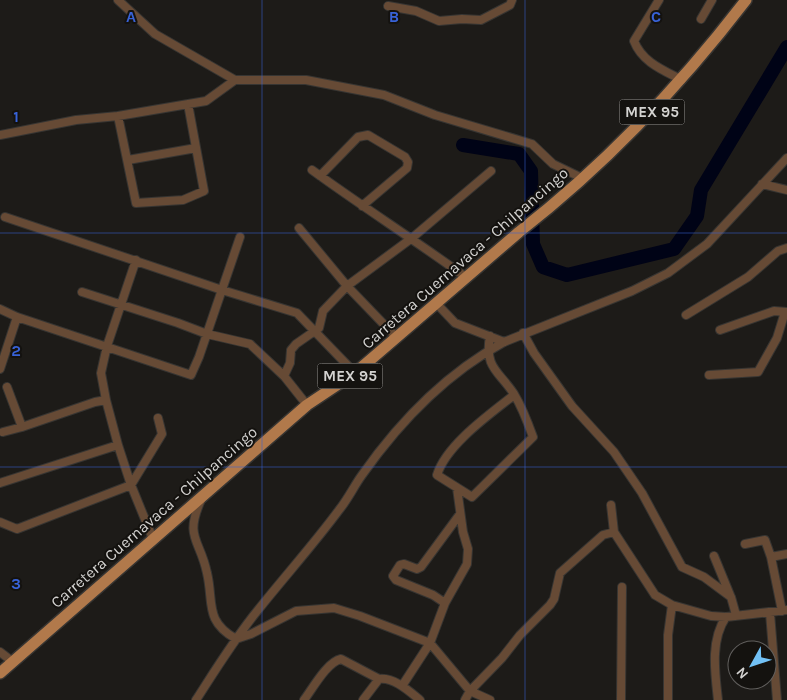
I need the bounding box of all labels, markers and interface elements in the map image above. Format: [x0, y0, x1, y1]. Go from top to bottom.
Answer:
text: A [126, 7, 136, 26]
text: B [389, 7, 399, 26]
text: C [651, 7, 661, 26]
road number: MEX 95 [620, 100, 684, 124]
text: 1 [13, 107, 19, 126]
street label: Carretera Cuernavaca - Chilpancingo [358, 163, 572, 353]
text: 2 [11, 341, 21, 360]
road number: MEX 95 [318, 364, 382, 388]
street label: Carretera Cuernavaca - Chilpancingo [47, 422, 261, 612]
text: 3 [11, 574, 21, 593]
north arrow [727, 640, 777, 690]
text: N [733, 664, 752, 682]

